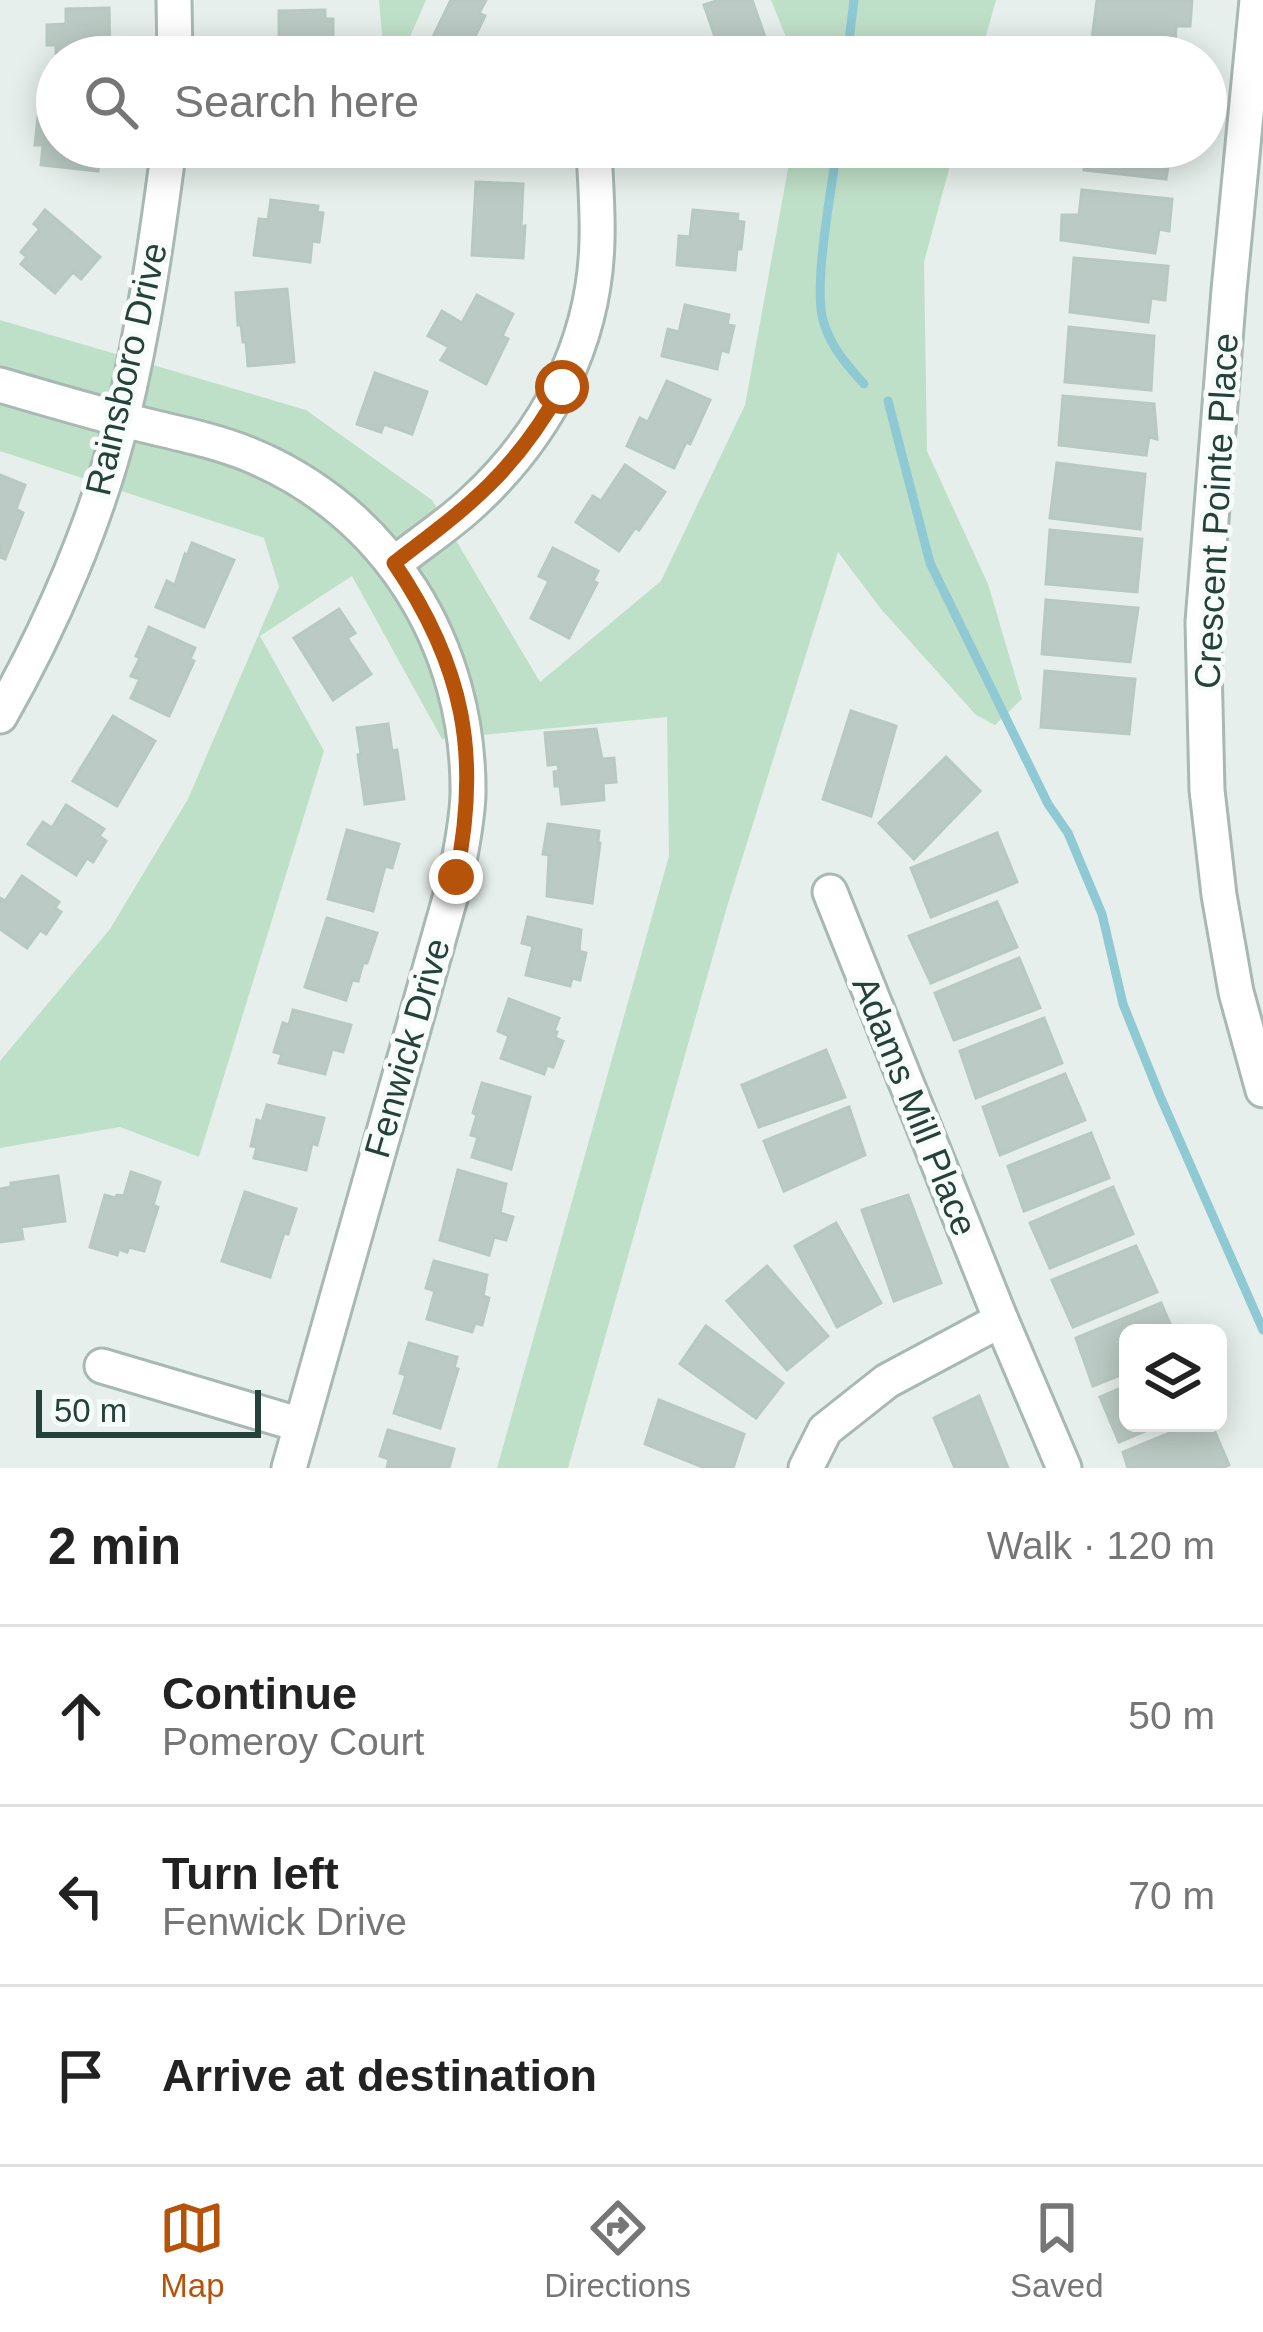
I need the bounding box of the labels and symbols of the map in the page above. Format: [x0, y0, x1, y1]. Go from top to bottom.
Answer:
street label: Rainsboro Drive [77, 239, 175, 499]
street label: Crescent Pointe Place [1186, 332, 1246, 690]
route start [535, 360, 589, 414]
route end [429, 850, 483, 904]
street label: Fenwick Drive [356, 934, 458, 1162]
street label: Adams Mill Place [844, 970, 986, 1242]
scale bar [36, 1384, 261, 1437]

